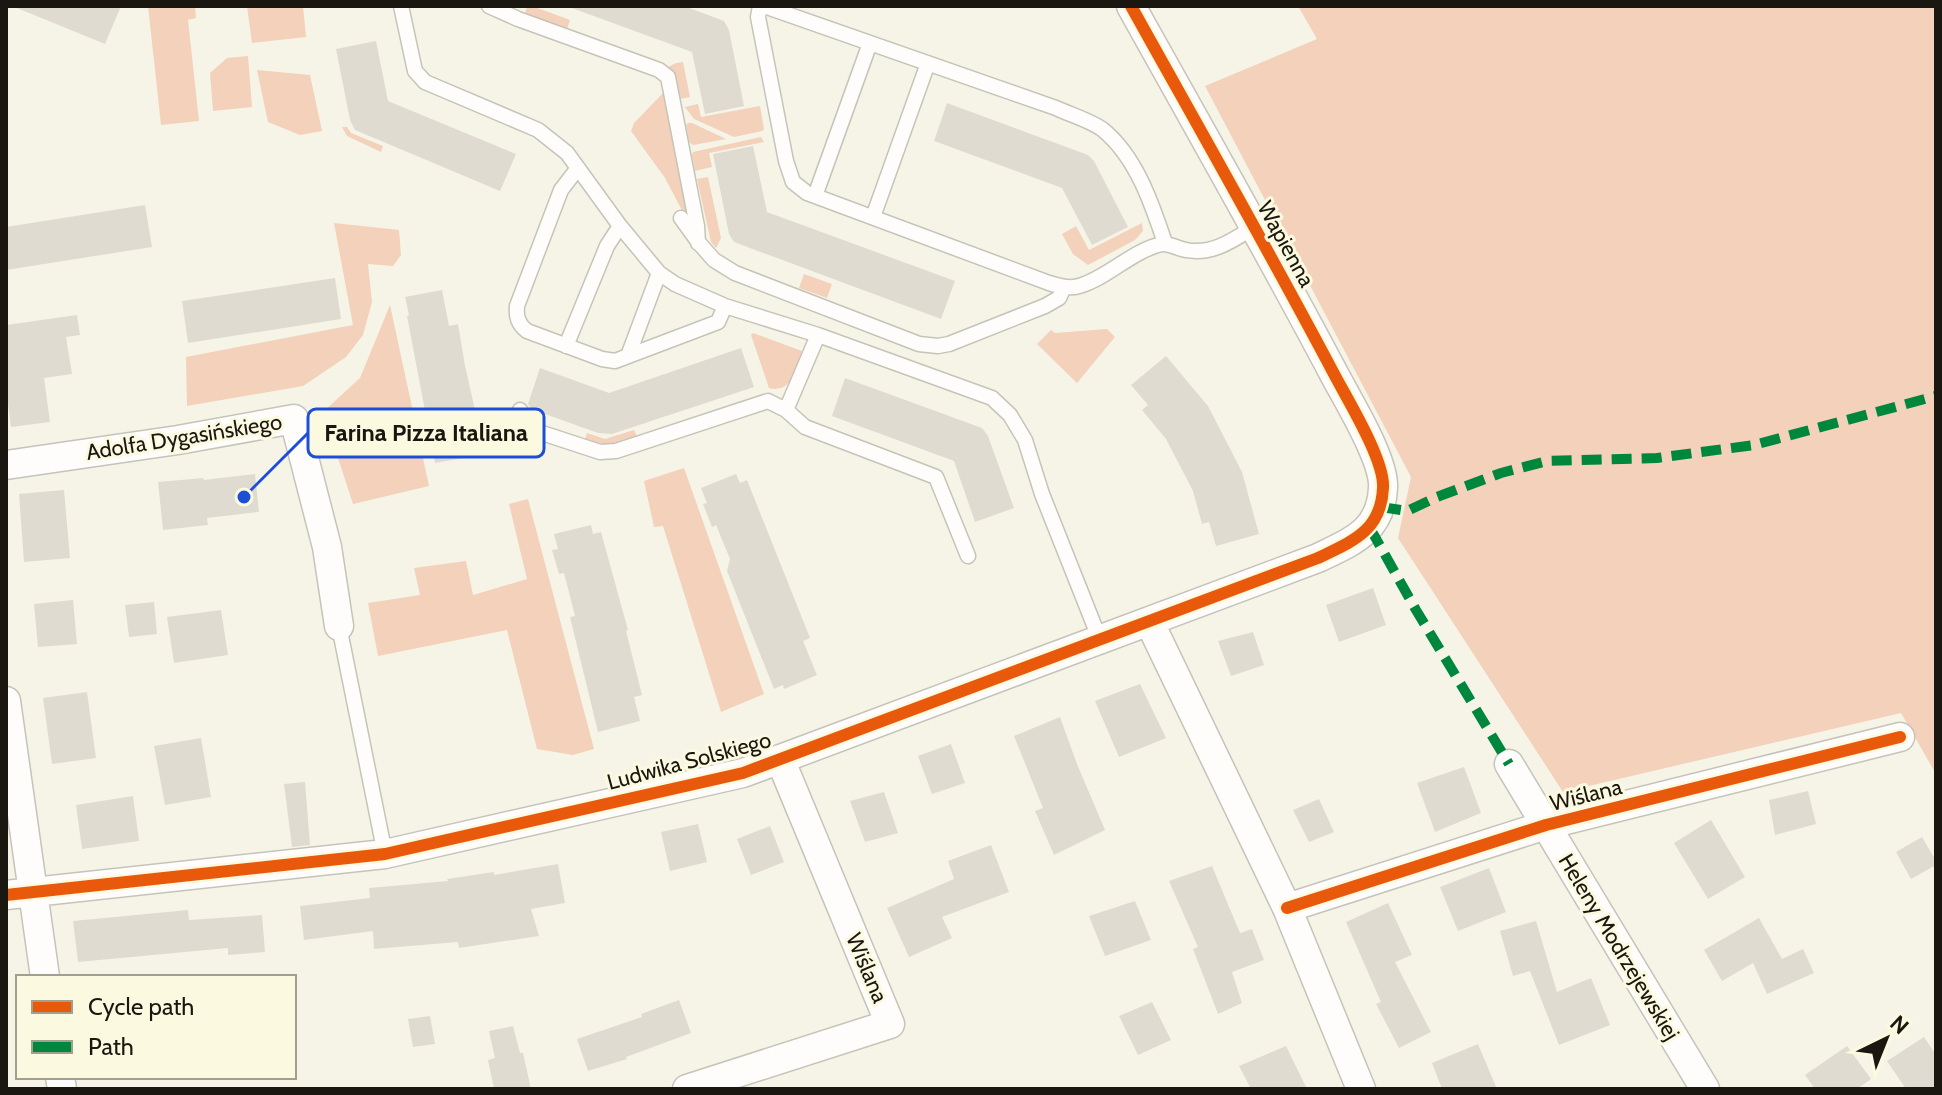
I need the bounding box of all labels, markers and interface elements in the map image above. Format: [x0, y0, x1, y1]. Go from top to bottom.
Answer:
street label: Wapienna [1251, 196, 1321, 292]
street label: Adolfa Dygasińskiego [84, 408, 284, 466]
callout: Farina Pizza Italiana [308, 409, 544, 457]
text: Farina Pizza Italiana [324, 418, 528, 447]
street label: Ludwika Solskiego [604, 726, 774, 796]
street label: Wiślana [1547, 773, 1625, 817]
street label: Heleny Modrzejewskiej [1553, 849, 1685, 1045]
street label: Wiślana [840, 929, 894, 1007]
legend [16, 975, 296, 1079]
text: Cycle path [88, 992, 194, 1021]
north arrow [1846, 999, 1926, 1079]
text: N [1884, 1010, 1914, 1040]
text: Path [88, 1032, 134, 1061]

